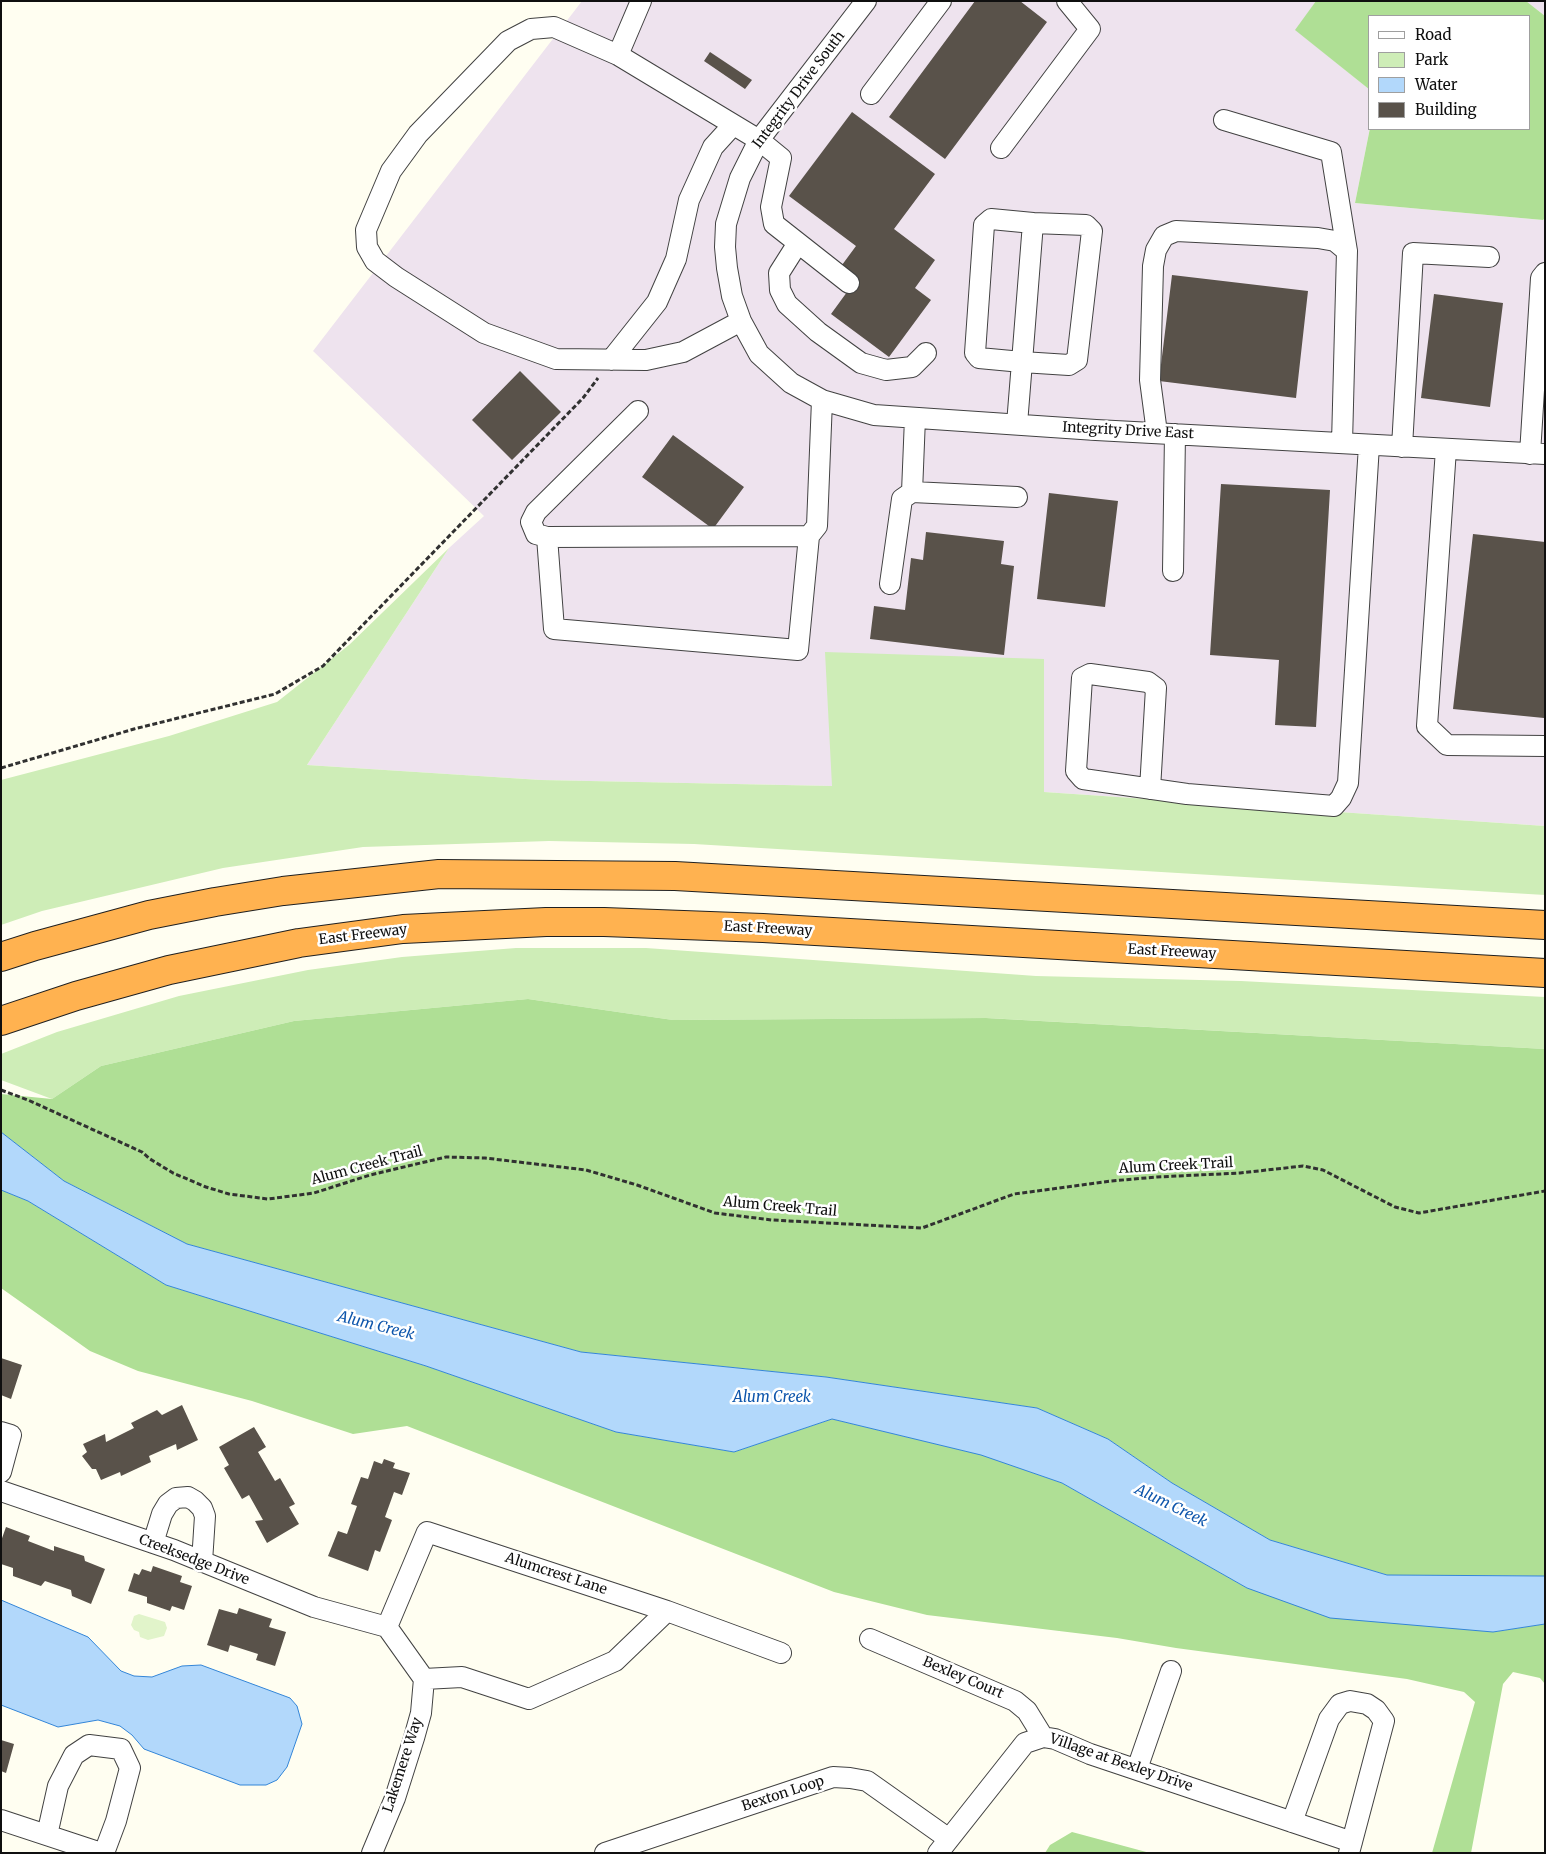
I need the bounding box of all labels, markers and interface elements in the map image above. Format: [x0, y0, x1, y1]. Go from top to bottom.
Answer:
legend [1368, 15, 1531, 130]
text: Road [1415, 25, 1451, 44]
street label: Integrity Drive South [749, 28, 849, 152]
text: Park [1415, 50, 1448, 69]
text: Water [1415, 75, 1457, 94]
text: Building [1415, 100, 1477, 119]
street label: Integrity Drive East [1062, 419, 1194, 443]
street label: East Freeway [723, 918, 813, 940]
street label: East Freeway [318, 921, 408, 949]
street label: East Freeway [1127, 941, 1217, 963]
street label: Alum Creek Trail [310, 1143, 424, 1189]
street label: Alum Creek Trail [1118, 1155, 1234, 1177]
street label: Alum Creek Trail [722, 1194, 838, 1220]
water label: Alum Creek [336, 1308, 416, 1344]
water label: Alum Creek [733, 1389, 811, 1407]
water label: Alum Creek [1132, 1481, 1210, 1531]
street label: Creeksedge Drive [136, 1531, 252, 1589]
street label: Alumcrest Lane [503, 1550, 609, 1598]
street label: Bexley Court [920, 1653, 1006, 1703]
street label: Lakemere Way [380, 1715, 426, 1815]
street label: Village at Bexley Drive [1047, 1731, 1195, 1795]
street label: Bexton Loop [740, 1773, 826, 1815]

